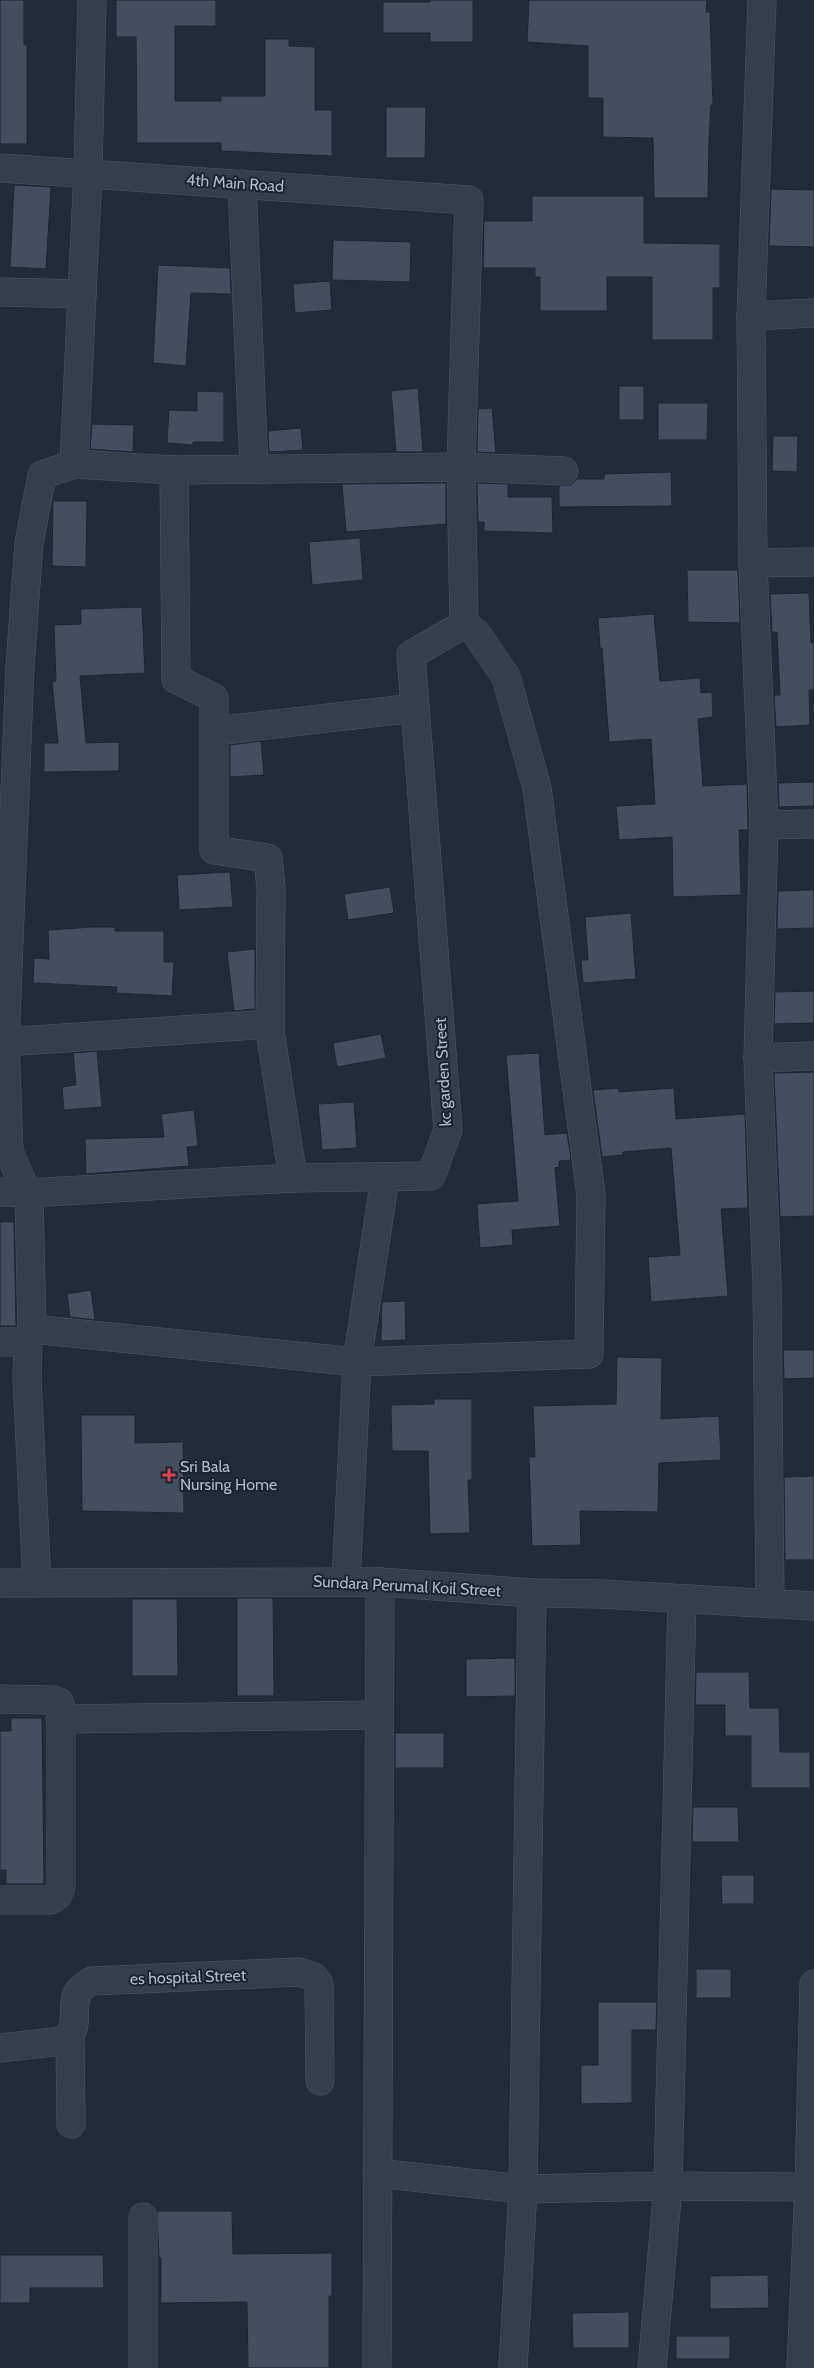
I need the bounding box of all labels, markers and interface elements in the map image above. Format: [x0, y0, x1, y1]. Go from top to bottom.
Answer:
street label: 4th Main Road [185, 170, 285, 196]
street label: kc garden Street [431, 1017, 455, 1127]
place label: Sri Bala Nursing Home [180, 1457, 277, 1494]
marker: Sri Bala Nursing Home [162, 1468, 176, 1482]
street label: Sundara Perumal Koil Street [313, 1572, 502, 1600]
street label: es hospital Street [130, 1965, 247, 1989]

